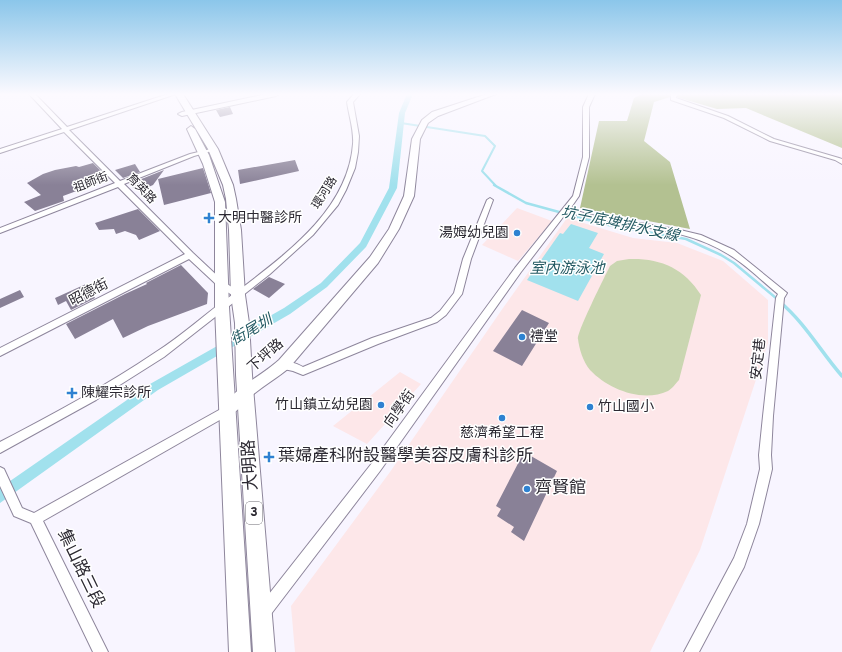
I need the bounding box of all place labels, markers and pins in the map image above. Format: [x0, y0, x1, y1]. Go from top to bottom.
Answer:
place label: 大明中醫診所 [218, 209, 302, 227]
marker: 大明中醫診所 [203, 212, 215, 224]
place label: 湯姆幼兒園 [439, 224, 509, 242]
marker: 湯姆幼兒園 [512, 228, 522, 238]
place label: 禮堂 [530, 329, 558, 346]
marker: 禮堂 [517, 332, 527, 342]
place label: 陳耀宗診所 [81, 384, 151, 402]
marker: 陳耀宗診所 [66, 387, 78, 399]
place label: 竹山鎮立幼兒園 [275, 396, 373, 414]
place label: 竹山國小 [598, 399, 654, 416]
marker: 竹山鎮立幼兒園 [376, 400, 386, 410]
marker: 竹山國小 [585, 402, 595, 412]
marker: 慈濟希望工程 [497, 413, 507, 423]
place label: 慈濟希望工程 [460, 425, 544, 442]
place label: 葉婦產科附設醫學美容皮膚科診所 [278, 446, 533, 468]
marker: 葉婦產科附設醫學美容皮膚科診所 [263, 451, 275, 463]
place label: 齊賢館 [535, 478, 586, 500]
marker: 齊賢館 [522, 484, 532, 494]

